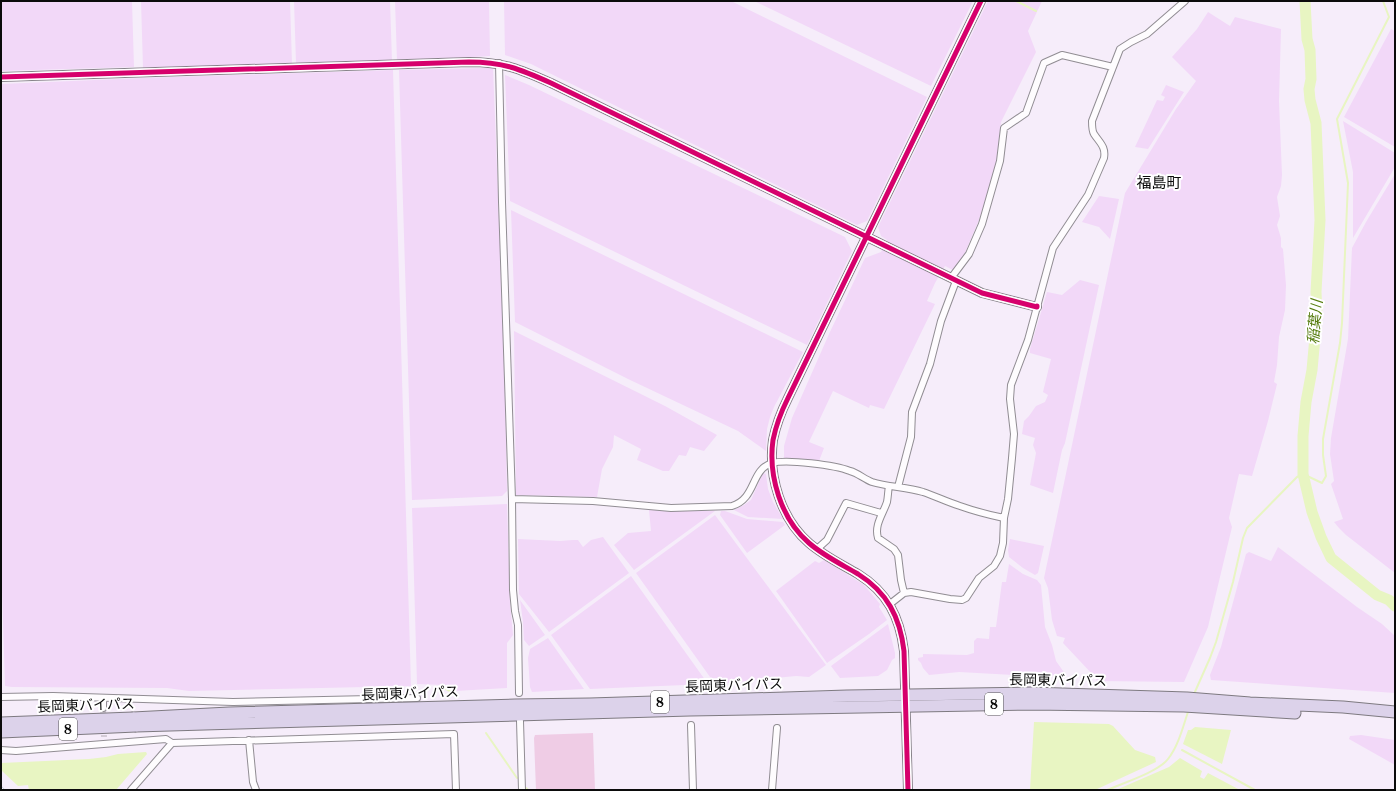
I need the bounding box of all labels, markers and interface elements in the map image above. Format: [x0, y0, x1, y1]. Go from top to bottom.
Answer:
district label: 福島町 [1136, 173, 1182, 192]
water label: 稲葉川 [1303, 297, 1326, 345]
street label: 長岡東バイパス [1009, 670, 1107, 690]
street label: 長岡東バイパス [685, 674, 783, 696]
street label: 長岡東バイパス [361, 682, 459, 704]
road number: 8 [651, 691, 669, 713]
road number: 8 [985, 693, 1003, 715]
street label: 長岡東バイパス [37, 694, 135, 716]
road number: 8 [59, 718, 77, 740]

